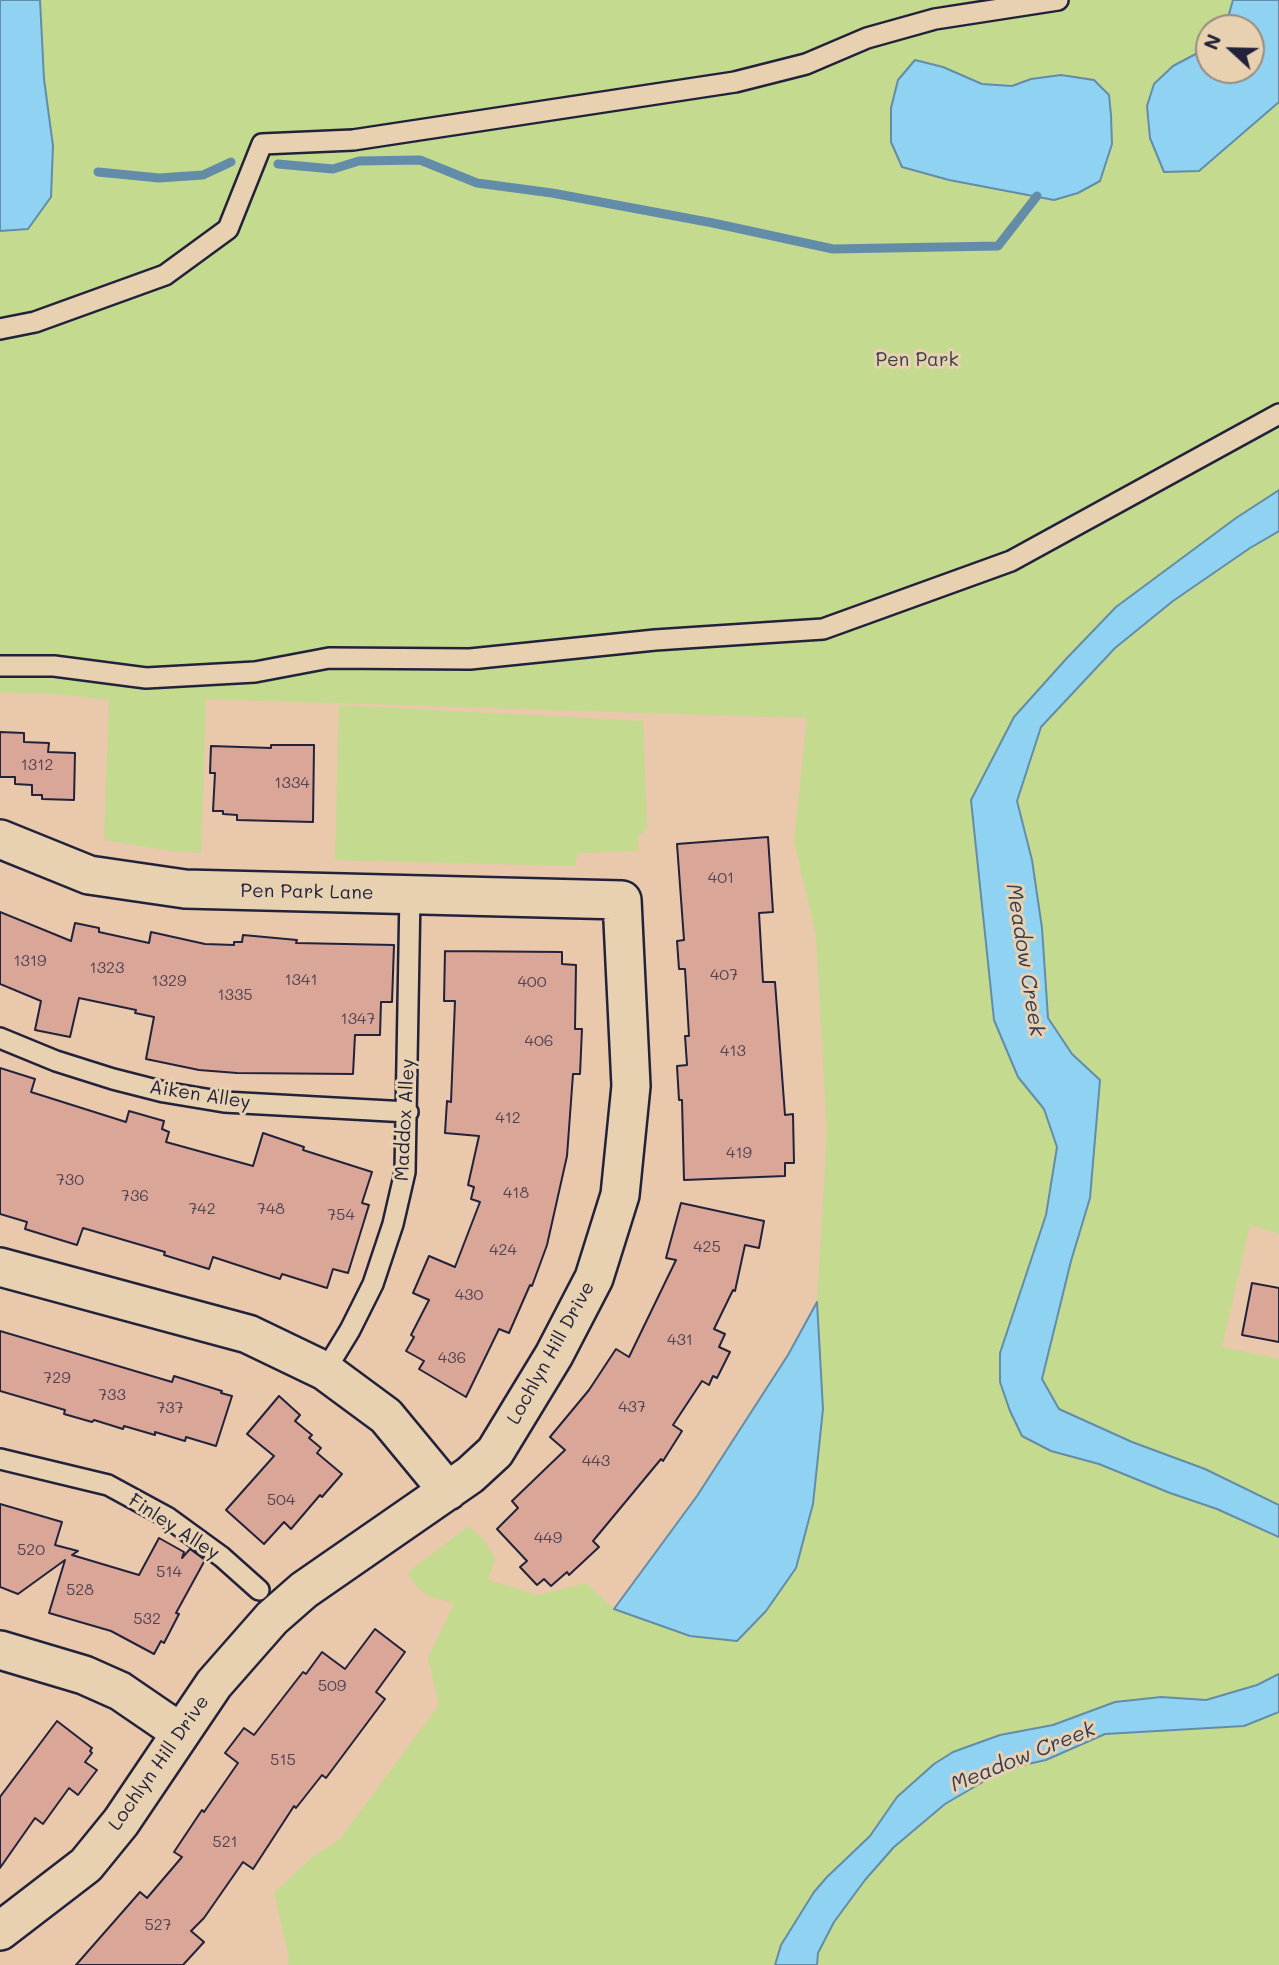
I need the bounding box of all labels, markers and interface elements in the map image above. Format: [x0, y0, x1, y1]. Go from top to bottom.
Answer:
north arrow [1195, 14, 1265, 84]
text: N [1198, 30, 1226, 53]
park label: Pen Park [875, 349, 959, 371]
house number: 1312 [21, 755, 53, 775]
house number: 1334 [274, 773, 310, 793]
house number: 401 [708, 868, 734, 888]
street label: Pen Park Lane [240, 879, 374, 905]
water label: Meadow Creek [1000, 882, 1050, 1038]
house number: 1319 [13, 951, 47, 971]
house number: 1323 [90, 958, 124, 978]
house number: 407 [710, 965, 738, 985]
house number: 1341 [284, 970, 318, 990]
house number: 1329 [152, 971, 186, 991]
house number: 400 [517, 972, 547, 992]
house number: 1335 [217, 985, 253, 1005]
house number: 1347 [341, 1009, 375, 1029]
house number: 406 [525, 1031, 553, 1051]
house number: 413 [720, 1041, 746, 1061]
street label: Maddox Alley [390, 1058, 420, 1182]
street label: Aiken Alley [148, 1076, 252, 1114]
house number: 412 [495, 1108, 521, 1128]
house number: 419 [726, 1143, 752, 1163]
house number: 730 [56, 1170, 84, 1190]
house number: 418 [503, 1183, 529, 1203]
house number: 736 [121, 1186, 149, 1206]
house number: 742 [188, 1199, 216, 1219]
house number: 748 [257, 1199, 285, 1219]
house number: 754 [327, 1205, 355, 1225]
house number: 425 [693, 1237, 721, 1257]
house number: 424 [489, 1240, 517, 1260]
street label: Lochlyn Hill Drive [502, 1278, 600, 1428]
house number: 430 [455, 1285, 483, 1305]
house number: 431 [667, 1330, 693, 1350]
house number: 436 [438, 1348, 466, 1368]
house number: 729 [43, 1368, 71, 1388]
house number: 733 [98, 1385, 126, 1405]
house number: 437 [618, 1397, 646, 1417]
house number: 737 [156, 1398, 184, 1418]
house number: 443 [582, 1451, 610, 1471]
street label: Finley Alley [124, 1489, 224, 1565]
house number: 504 [267, 1490, 295, 1510]
house number: 449 [534, 1528, 562, 1548]
house number: 520 [17, 1540, 45, 1560]
house number: 514 [156, 1562, 182, 1582]
house number: 528 [66, 1580, 94, 1600]
house number: 532 [133, 1609, 161, 1629]
house number: 509 [318, 1676, 346, 1696]
street label: Lochlyn Hill Drive [104, 1691, 214, 1835]
water label: Meadow Creek [947, 1716, 1099, 1798]
house number: 515 [270, 1750, 296, 1770]
house number: 521 [212, 1832, 238, 1852]
house number: 527 [144, 1915, 172, 1935]

